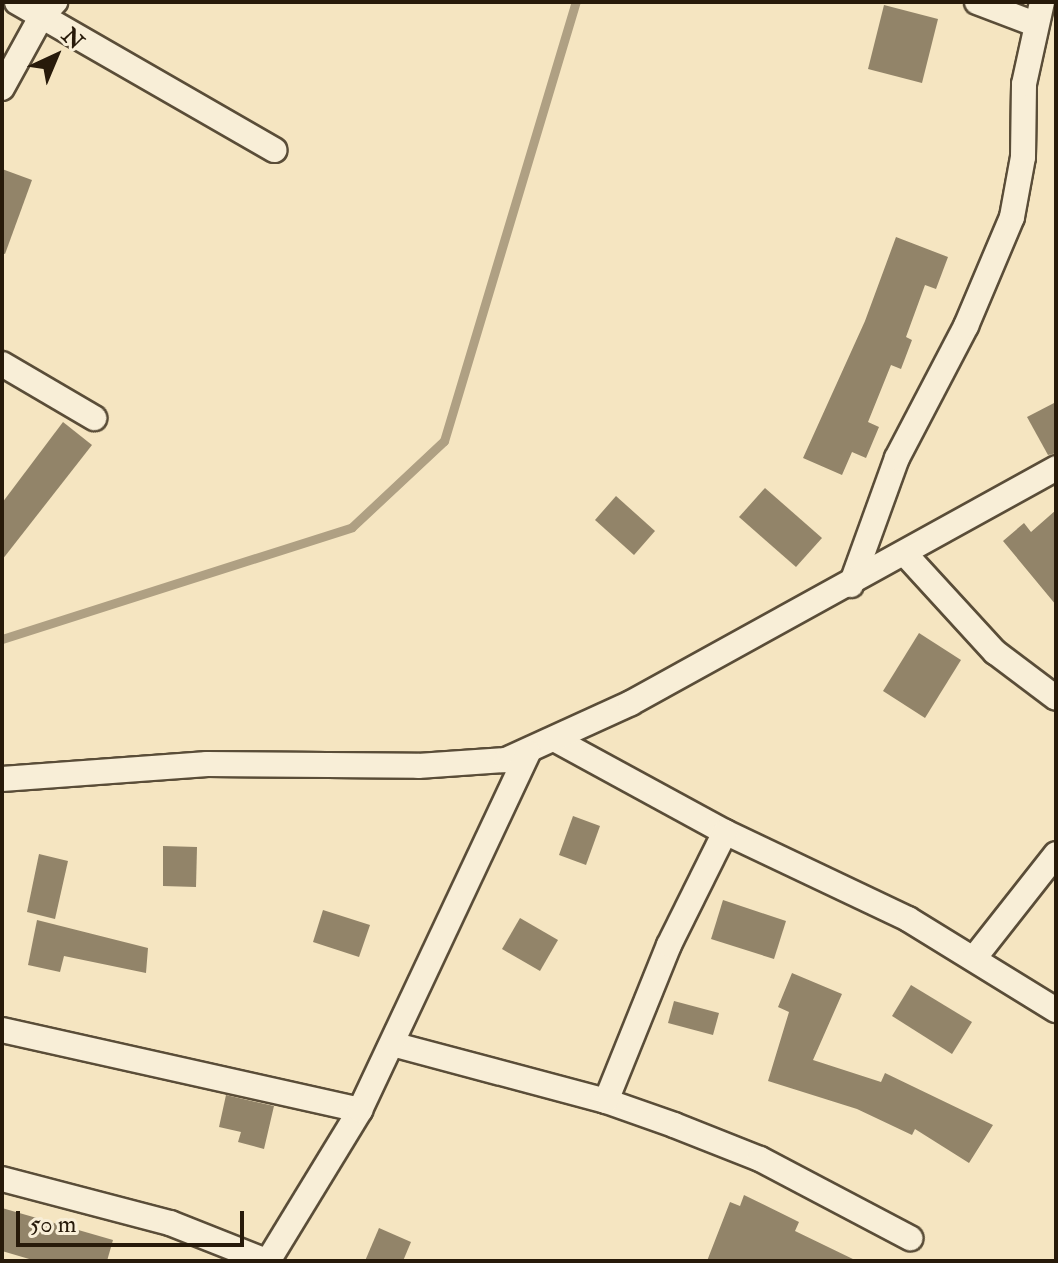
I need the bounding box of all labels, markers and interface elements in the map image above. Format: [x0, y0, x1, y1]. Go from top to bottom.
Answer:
north arrow [16, 16, 96, 96]
text: N [56, 22, 89, 56]
scale bar [20, 1195, 248, 1245]
text: 50 m [30, 1209, 76, 1240]

